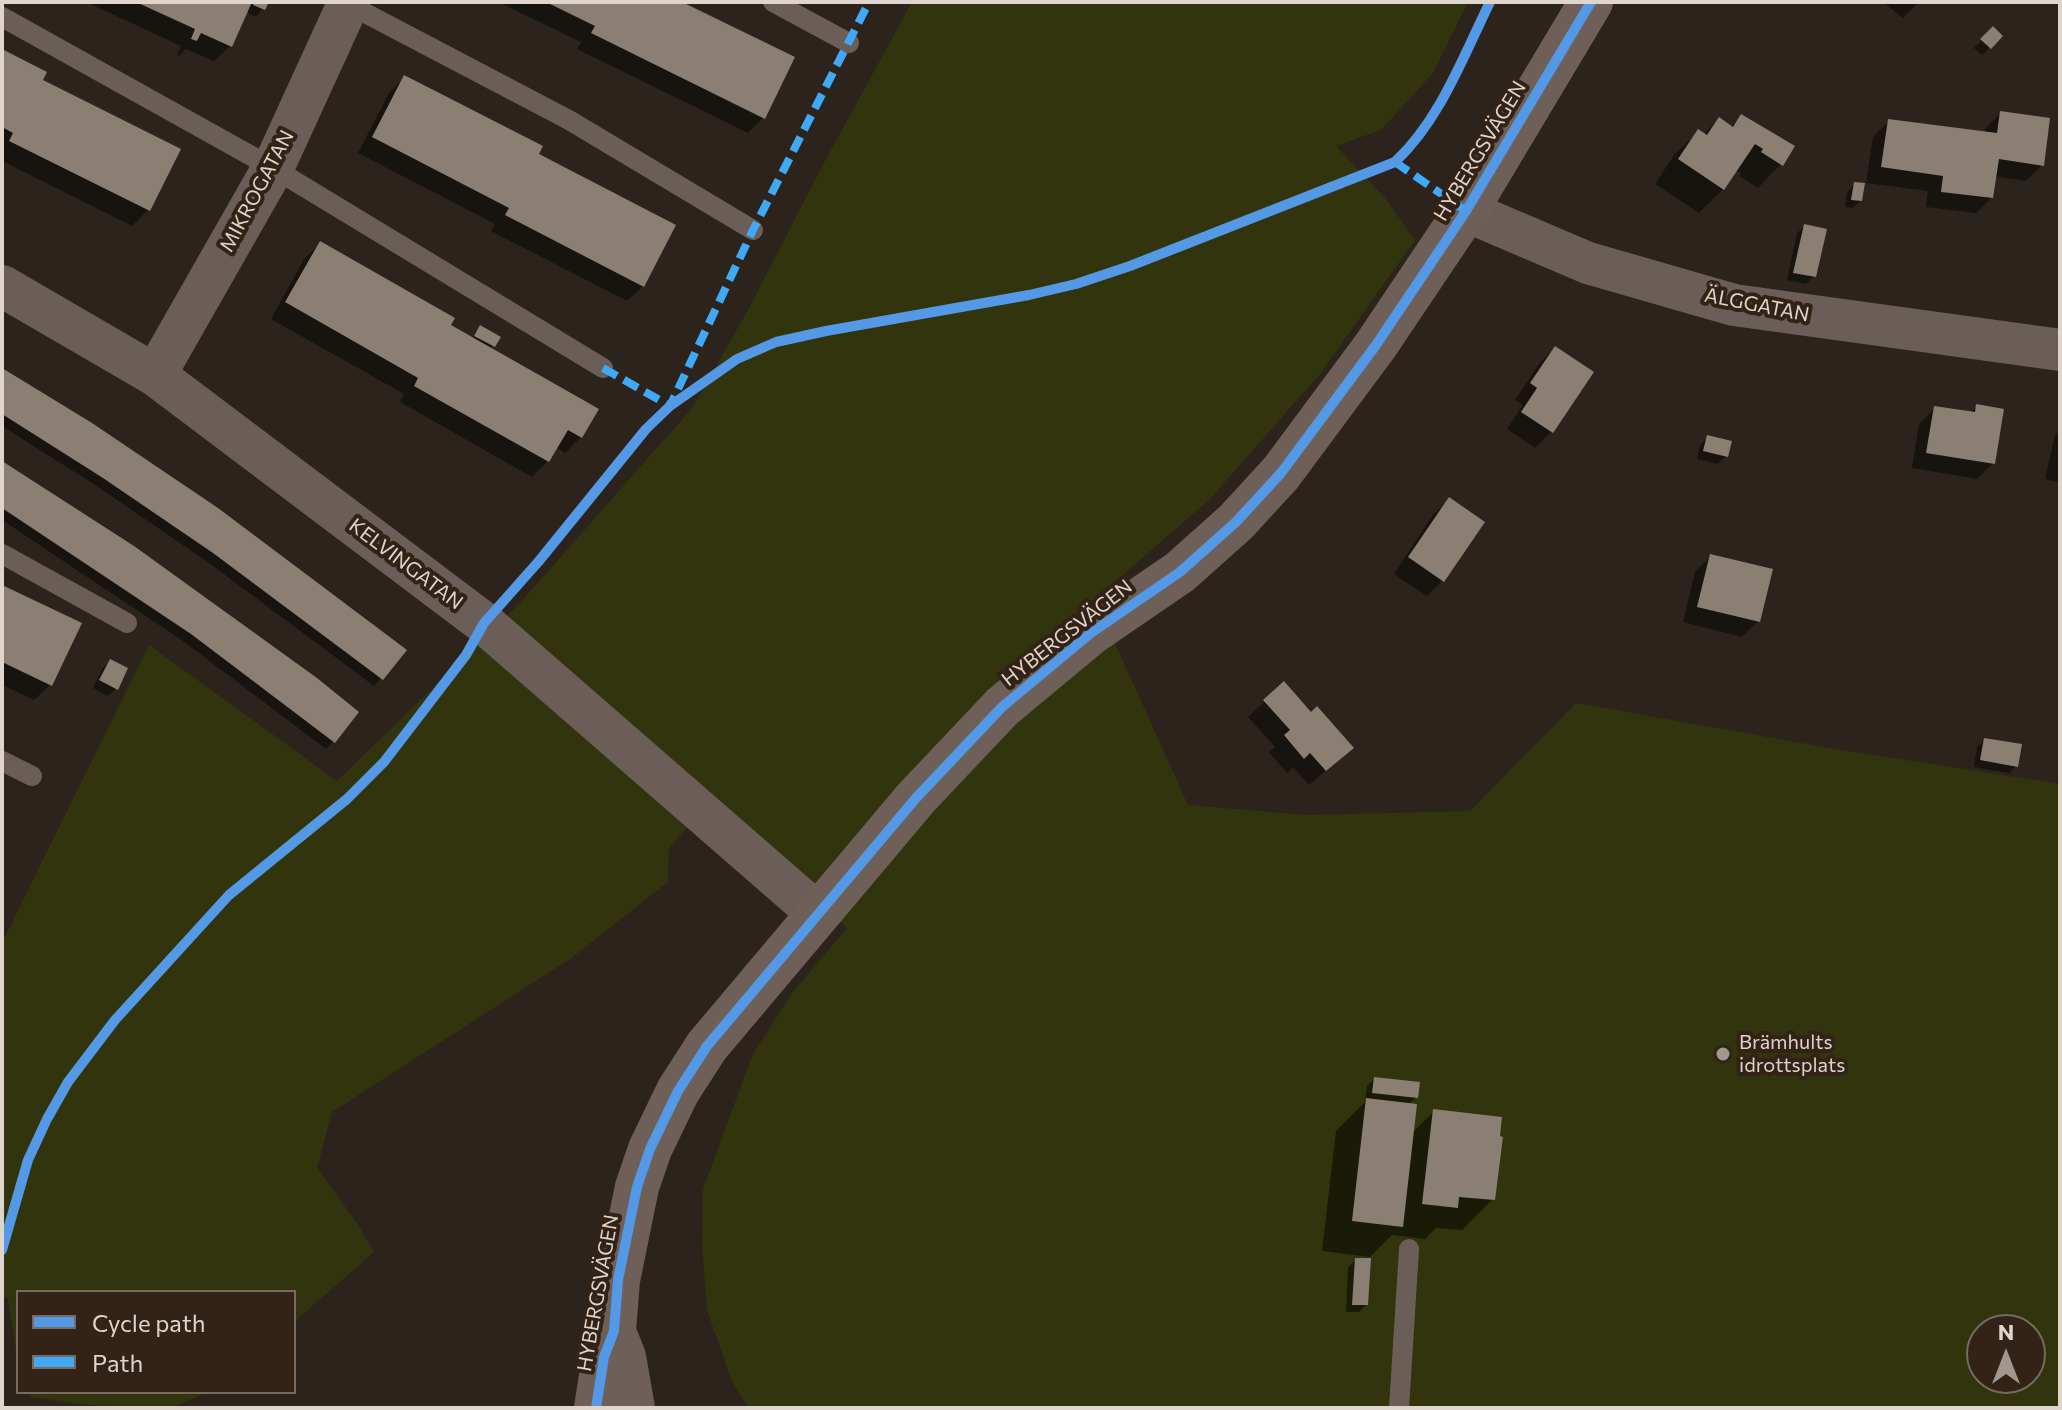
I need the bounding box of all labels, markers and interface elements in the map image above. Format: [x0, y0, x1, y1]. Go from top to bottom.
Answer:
street label: HYBERGSVÄGEN [1429, 77, 1531, 225]
street label: MIKROGATAN [215, 126, 299, 256]
street label: ÄLGGATAN [1703, 283, 1811, 327]
street label: KELVINGATAN [344, 513, 468, 615]
street label: HYBERGSVÄGEN [997, 575, 1137, 691]
place label: Brämhults idrottsplats [1739, 1030, 1845, 1077]
marker: Brämhults idrottsplats [1714, 1045, 1732, 1063]
street label: HYBERGSVÄGEN [572, 1213, 624, 1373]
legend [16, 1290, 296, 1394]
text: Cycle path [92, 1308, 206, 1337]
north arrow [1966, 1314, 2046, 1394]
text: N [1998, 1318, 2014, 1345]
text: Path [92, 1348, 143, 1377]

